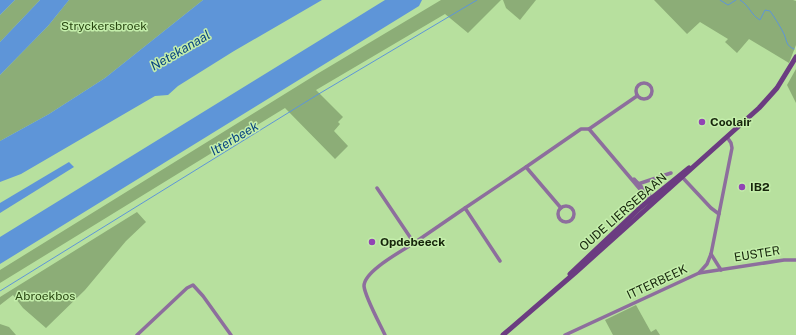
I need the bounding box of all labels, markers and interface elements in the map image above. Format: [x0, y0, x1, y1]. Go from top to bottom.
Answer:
park label: Stryckersbroek [61, 19, 147, 33]
water label: Netekanaal [148, 27, 213, 74]
place label: Coolair [710, 115, 751, 129]
marker: Coolair [697, 117, 707, 127]
water label: Itterbeek [208, 118, 261, 159]
street label: OUDE LIERSEBAAN [576, 170, 670, 254]
place label: IB2 [750, 180, 770, 194]
marker: IB2 [737, 182, 747, 192]
place label: Opdebeeck [380, 235, 445, 249]
marker: Opdebeeck [367, 237, 377, 247]
street label: EUSTER [733, 243, 781, 265]
street label: ITTERBEEK [625, 262, 689, 302]
park label: Abroekbos [15, 289, 75, 303]

